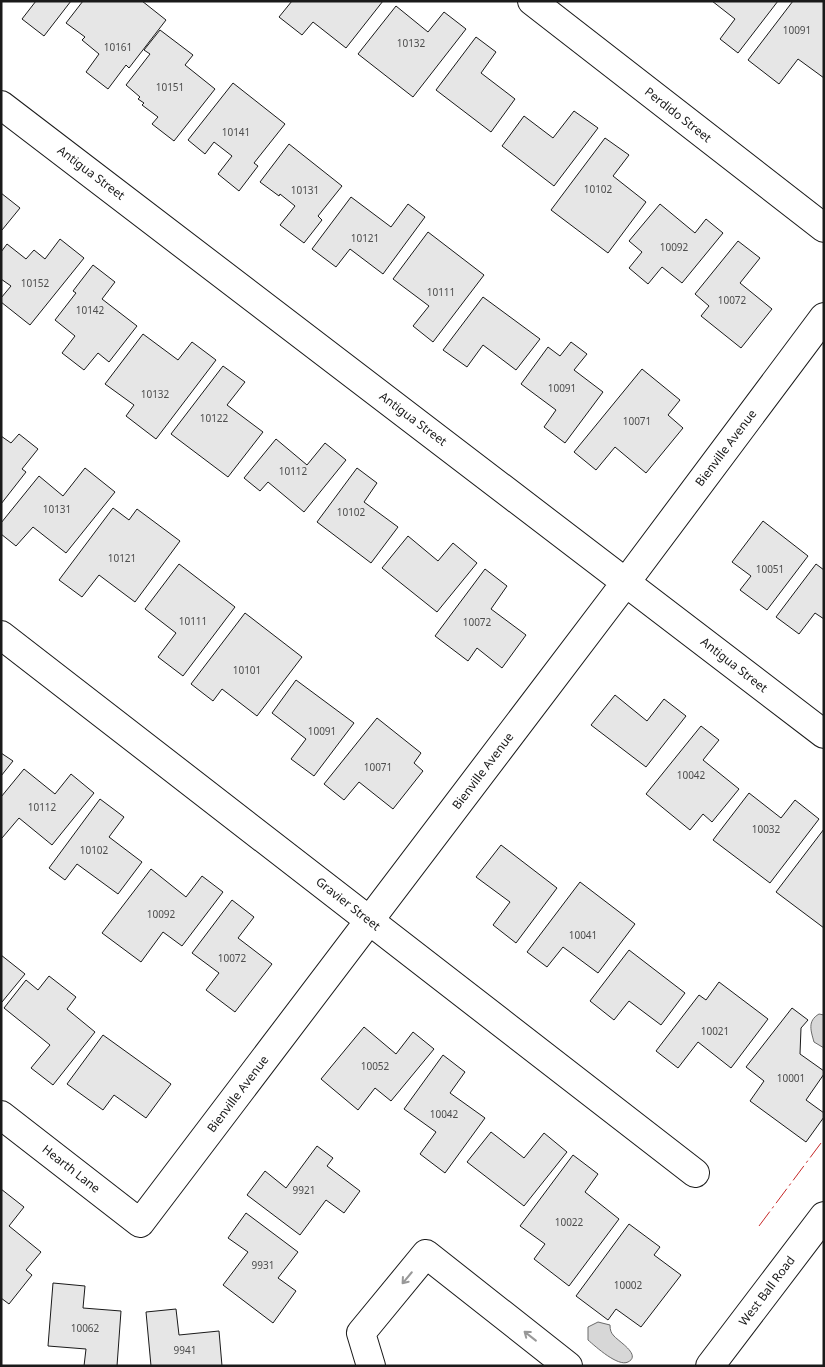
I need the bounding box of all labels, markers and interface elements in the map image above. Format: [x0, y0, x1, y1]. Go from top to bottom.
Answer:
house number: 10091 [783, 23, 811, 37]
house number: 10132 [397, 36, 426, 50]
house number: 10161 [104, 40, 132, 54]
house number: 10151 [156, 80, 184, 94]
street label: Perdido Street [641, 83, 716, 146]
house number: 10141 [222, 125, 250, 139]
street label: Antigua Street [54, 142, 129, 204]
house number: 10102 [584, 182, 613, 196]
house number: 10131 [291, 183, 319, 197]
house number: 10121 [351, 231, 379, 245]
house number: 10092 [660, 240, 689, 254]
house number: 10152 [21, 276, 50, 290]
house number: 10111 [427, 285, 455, 299]
house number: 10072 [718, 293, 747, 307]
house number: 10142 [76, 303, 105, 317]
house number: 10091 [548, 381, 576, 395]
house number: 10132 [141, 387, 170, 401]
street label: Antigua Street [376, 388, 451, 450]
street label: Bienville Avenue [691, 405, 760, 490]
house number: 10122 [200, 411, 229, 425]
house number: 10071 [623, 414, 651, 428]
house number: 10112 [279, 464, 308, 478]
house number: 10131 [43, 502, 71, 516]
house number: 10102 [337, 505, 366, 519]
house number: 10121 [108, 551, 136, 565]
house number: 10051 [756, 562, 784, 576]
house number: 10111 [179, 614, 207, 628]
house number: 10072 [463, 615, 492, 629]
street label: Antigua Street [697, 633, 772, 697]
house number: 10101 [233, 663, 261, 677]
house number: 10091 [308, 724, 336, 738]
street label: Bienville Avenue [448, 728, 517, 813]
house number: 10071 [364, 760, 392, 774]
house number: 10042 [677, 768, 706, 782]
house number: 10112 [28, 800, 57, 814]
house number: 10032 [752, 822, 781, 836]
house number: 10102 [80, 843, 109, 857]
street label: Gravier Street [312, 873, 385, 935]
house number: 10092 [147, 907, 176, 921]
house number: 10041 [569, 928, 597, 942]
house number: 10072 [218, 951, 247, 965]
house number: 10021 [701, 1024, 729, 1038]
street label: Bienville Avenue [203, 1051, 272, 1136]
house number: 10052 [361, 1059, 390, 1073]
house number: 10001 [777, 1071, 805, 1085]
house number: 10042 [430, 1107, 459, 1121]
street label: Hearth Lane [39, 1141, 104, 1197]
house number: 9921 [293, 1183, 315, 1197]
house number: 10022 [555, 1215, 584, 1229]
street label: West Ball Road [735, 1252, 799, 1329]
house number: 9931 [252, 1258, 274, 1272]
one-way arrow [401, 1271, 412, 1284]
house number: 10002 [614, 1278, 643, 1292]
house number: 10062 [71, 1321, 100, 1335]
one-way arrow [524, 1330, 537, 1341]
house number: 9941 [174, 1343, 196, 1357]

